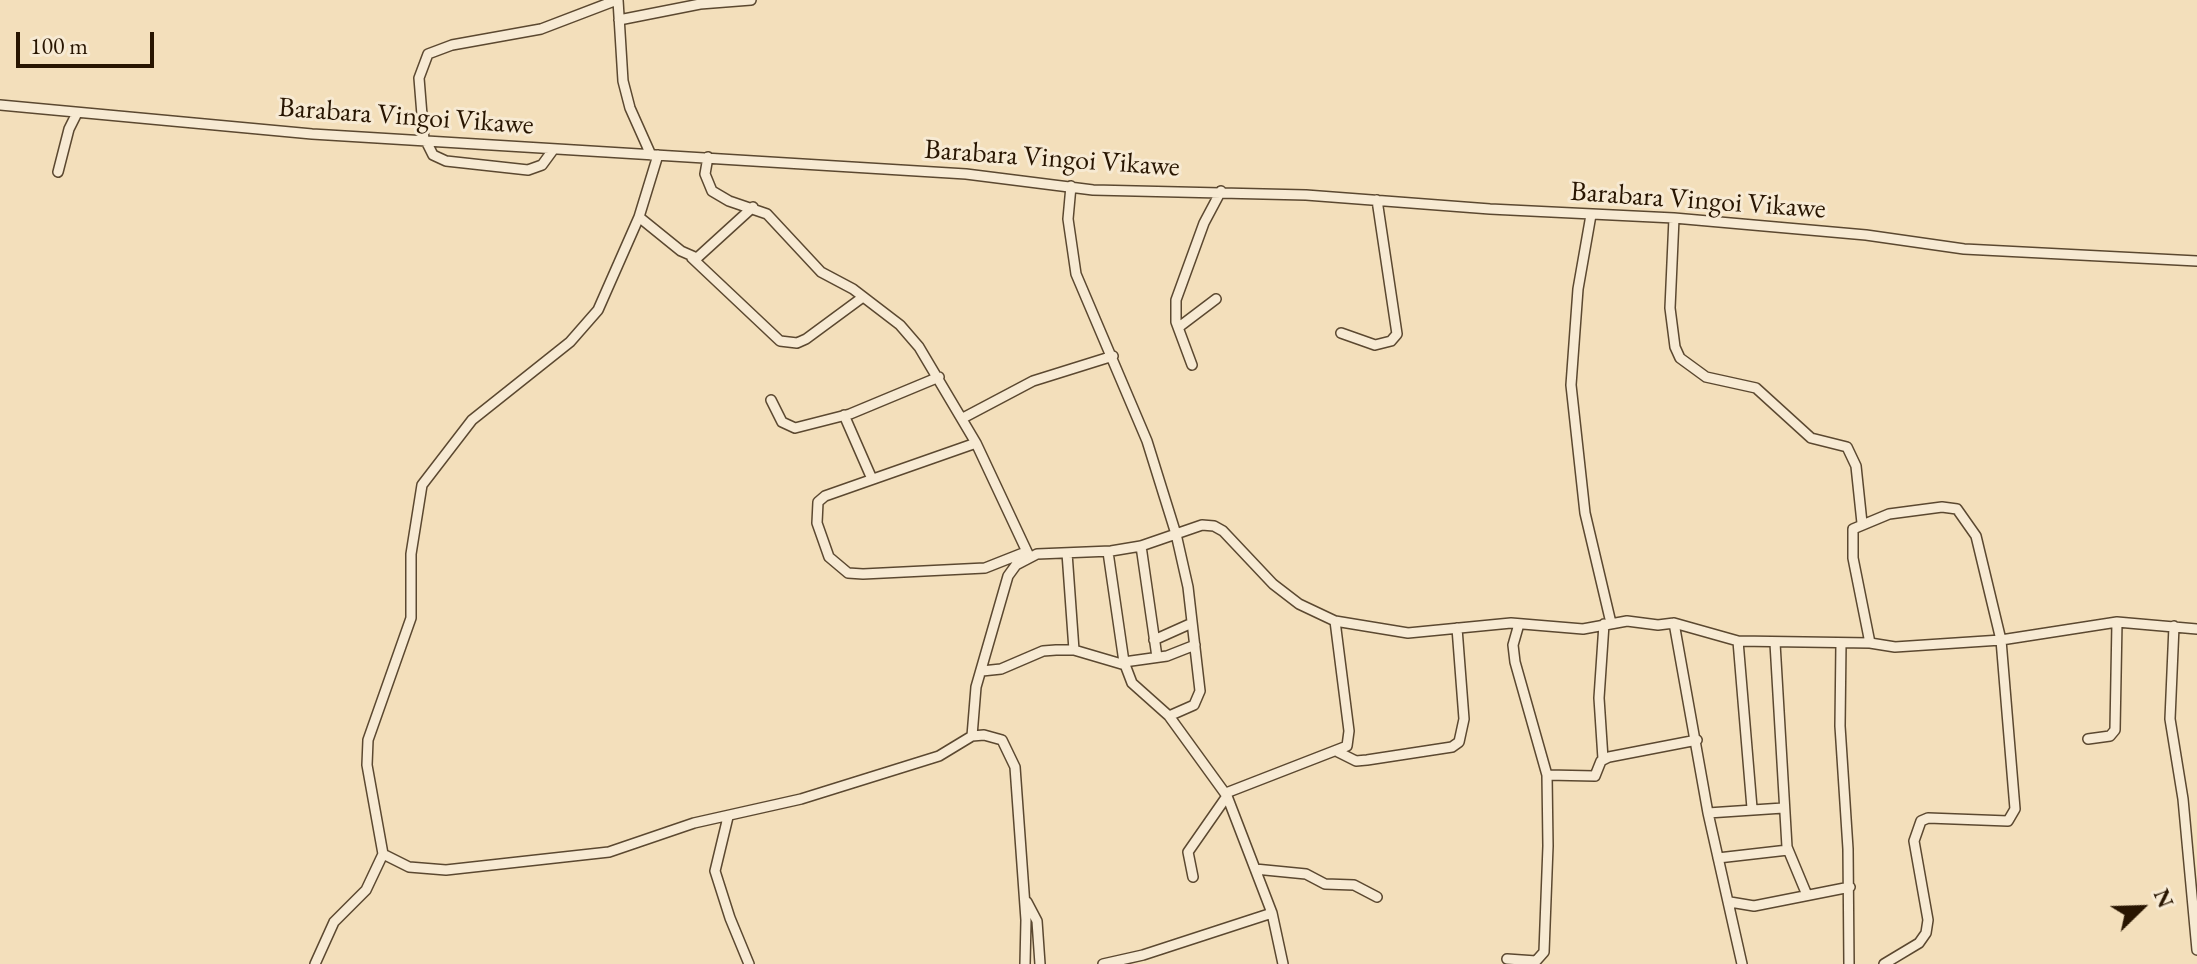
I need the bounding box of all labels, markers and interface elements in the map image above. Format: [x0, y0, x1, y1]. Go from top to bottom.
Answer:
scale bar [20, 16, 158, 66]
text: 100 m [30, 30, 88, 61]
street label: Barabara Vingoi Vikawe [277, 91, 535, 143]
street label: Barabara Vingoi Vikawe [923, 133, 1181, 185]
street label: Barabara Vingoi Vikawe [1569, 175, 1827, 227]
north arrow [2101, 868, 2181, 948]
text: N [2147, 885, 2180, 912]

